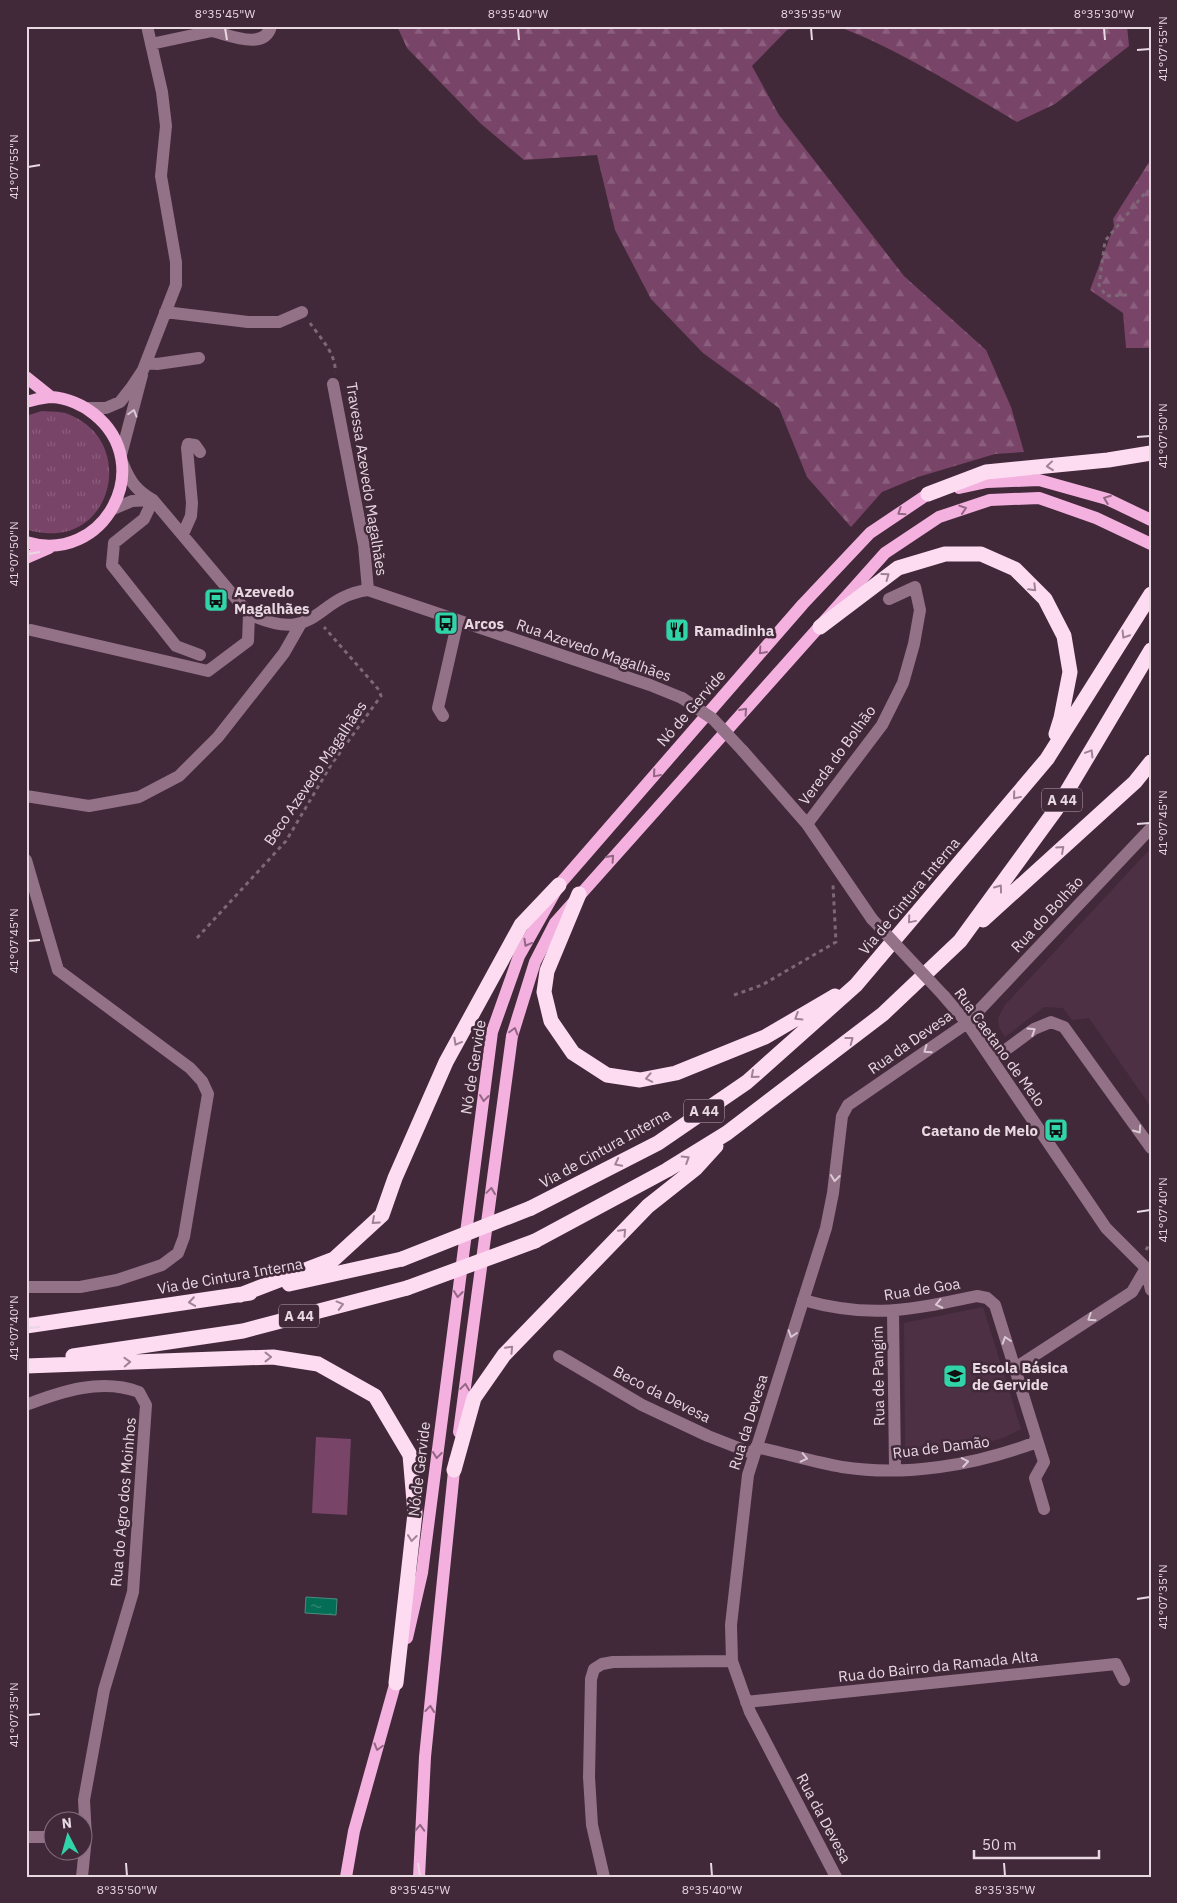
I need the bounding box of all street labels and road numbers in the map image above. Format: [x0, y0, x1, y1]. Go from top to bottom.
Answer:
street label: Travessa Azevedo Magalhães [342, 381, 392, 577]
street label: Rua Azevedo Magalhães [514, 615, 674, 685]
street label: Nó de Gervide [653, 666, 729, 750]
street label: Beco Azevedo Magalhães [259, 697, 371, 849]
street label: Vereda do Bolhão [794, 701, 880, 809]
road number: A 44 [1042, 788, 1082, 812]
street label: Via de Cintura Interna [854, 833, 964, 959]
street label: Rua do Bolhão [1007, 872, 1087, 956]
street label: Rua Caetano de Melo [950, 984, 1050, 1110]
street label: Rua da Devesa [864, 1006, 956, 1078]
street label: Nó de Gervide [456, 1018, 490, 1116]
road number: A 44 [684, 1100, 724, 1122]
street label: Via de Cintura Interna [536, 1104, 674, 1192]
street label: Via de Cintura Interna [156, 1254, 304, 1298]
street label: Rua de Goa [882, 1274, 962, 1304]
road number: A 44 [279, 1304, 319, 1328]
street label: Rua de Pangim [868, 1326, 888, 1426]
street label: Beco da Devesa [610, 1361, 714, 1427]
street label: Rua da Devesa [724, 1372, 772, 1472]
street label: Rua do Agro dos Moinhos [106, 1416, 140, 1588]
street label: Nó de Gervide [404, 1420, 434, 1518]
street label: Rua de Damão [891, 1432, 991, 1462]
street label: Rua do Bairro da Ramada Alta [837, 1646, 1039, 1686]
street label: Rua da Devesa [792, 1770, 856, 1866]

